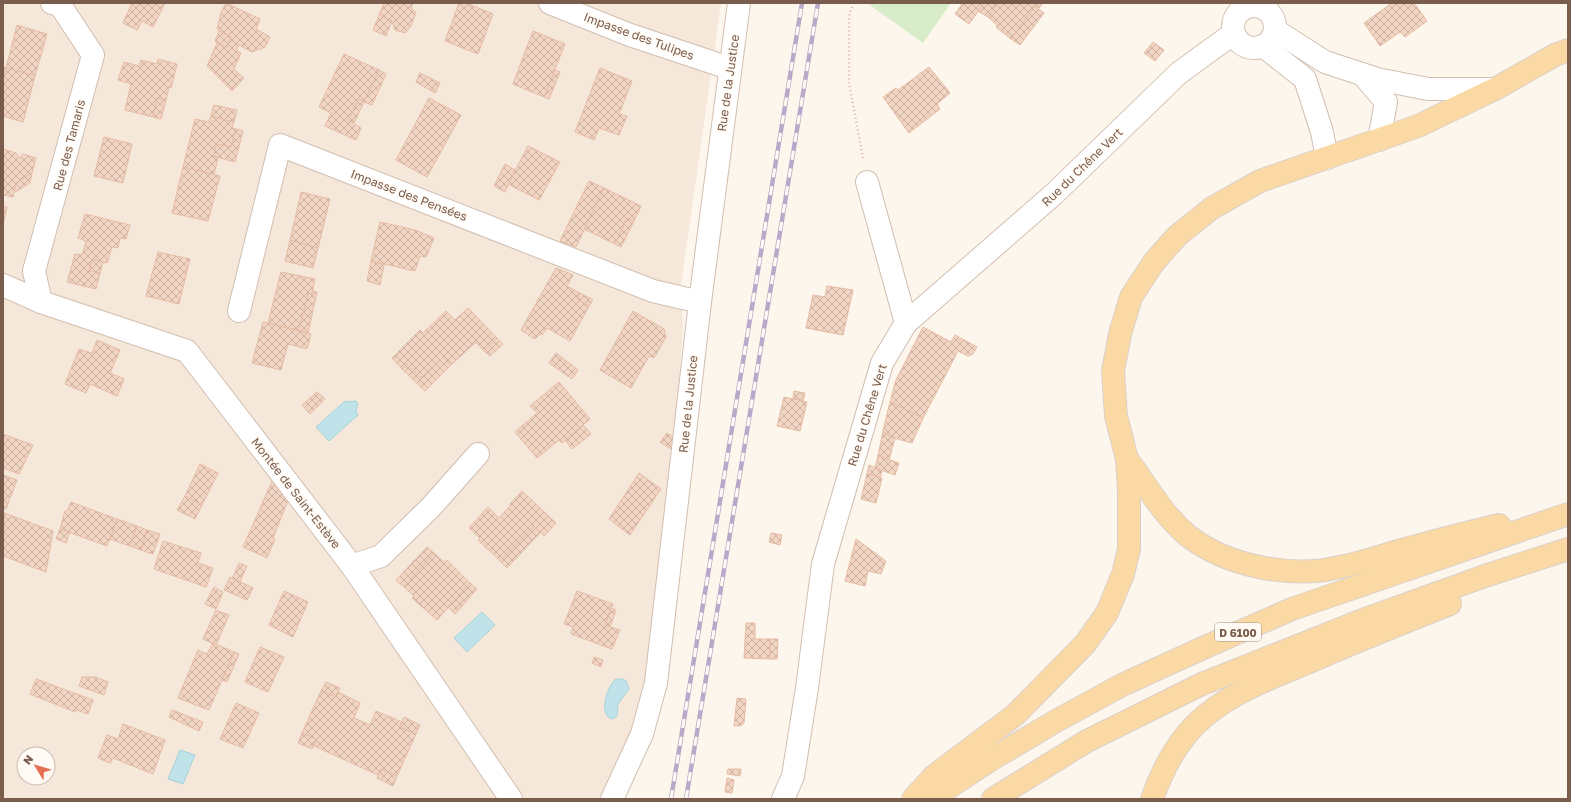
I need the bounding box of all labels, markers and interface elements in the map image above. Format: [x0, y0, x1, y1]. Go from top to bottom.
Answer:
street label: Impasse des Tulipes [582, 9, 696, 63]
street label: Rue de la Justice [714, 33, 742, 133]
street label: Rue des Tamaris [50, 98, 88, 192]
street label: Rue du Chêne Vert [1038, 124, 1126, 209]
street label: Impasse des Pensées [349, 166, 469, 224]
street label: Rue de la Justice [675, 355, 701, 453]
street label: Rue du Chêne Vert [844, 362, 890, 468]
street label: Montée de Saint-Estève [248, 435, 344, 551]
road number: D 6100 [1215, 623, 1261, 641]
north arrow [16, 746, 56, 786]
text: N [20, 752, 35, 767]

